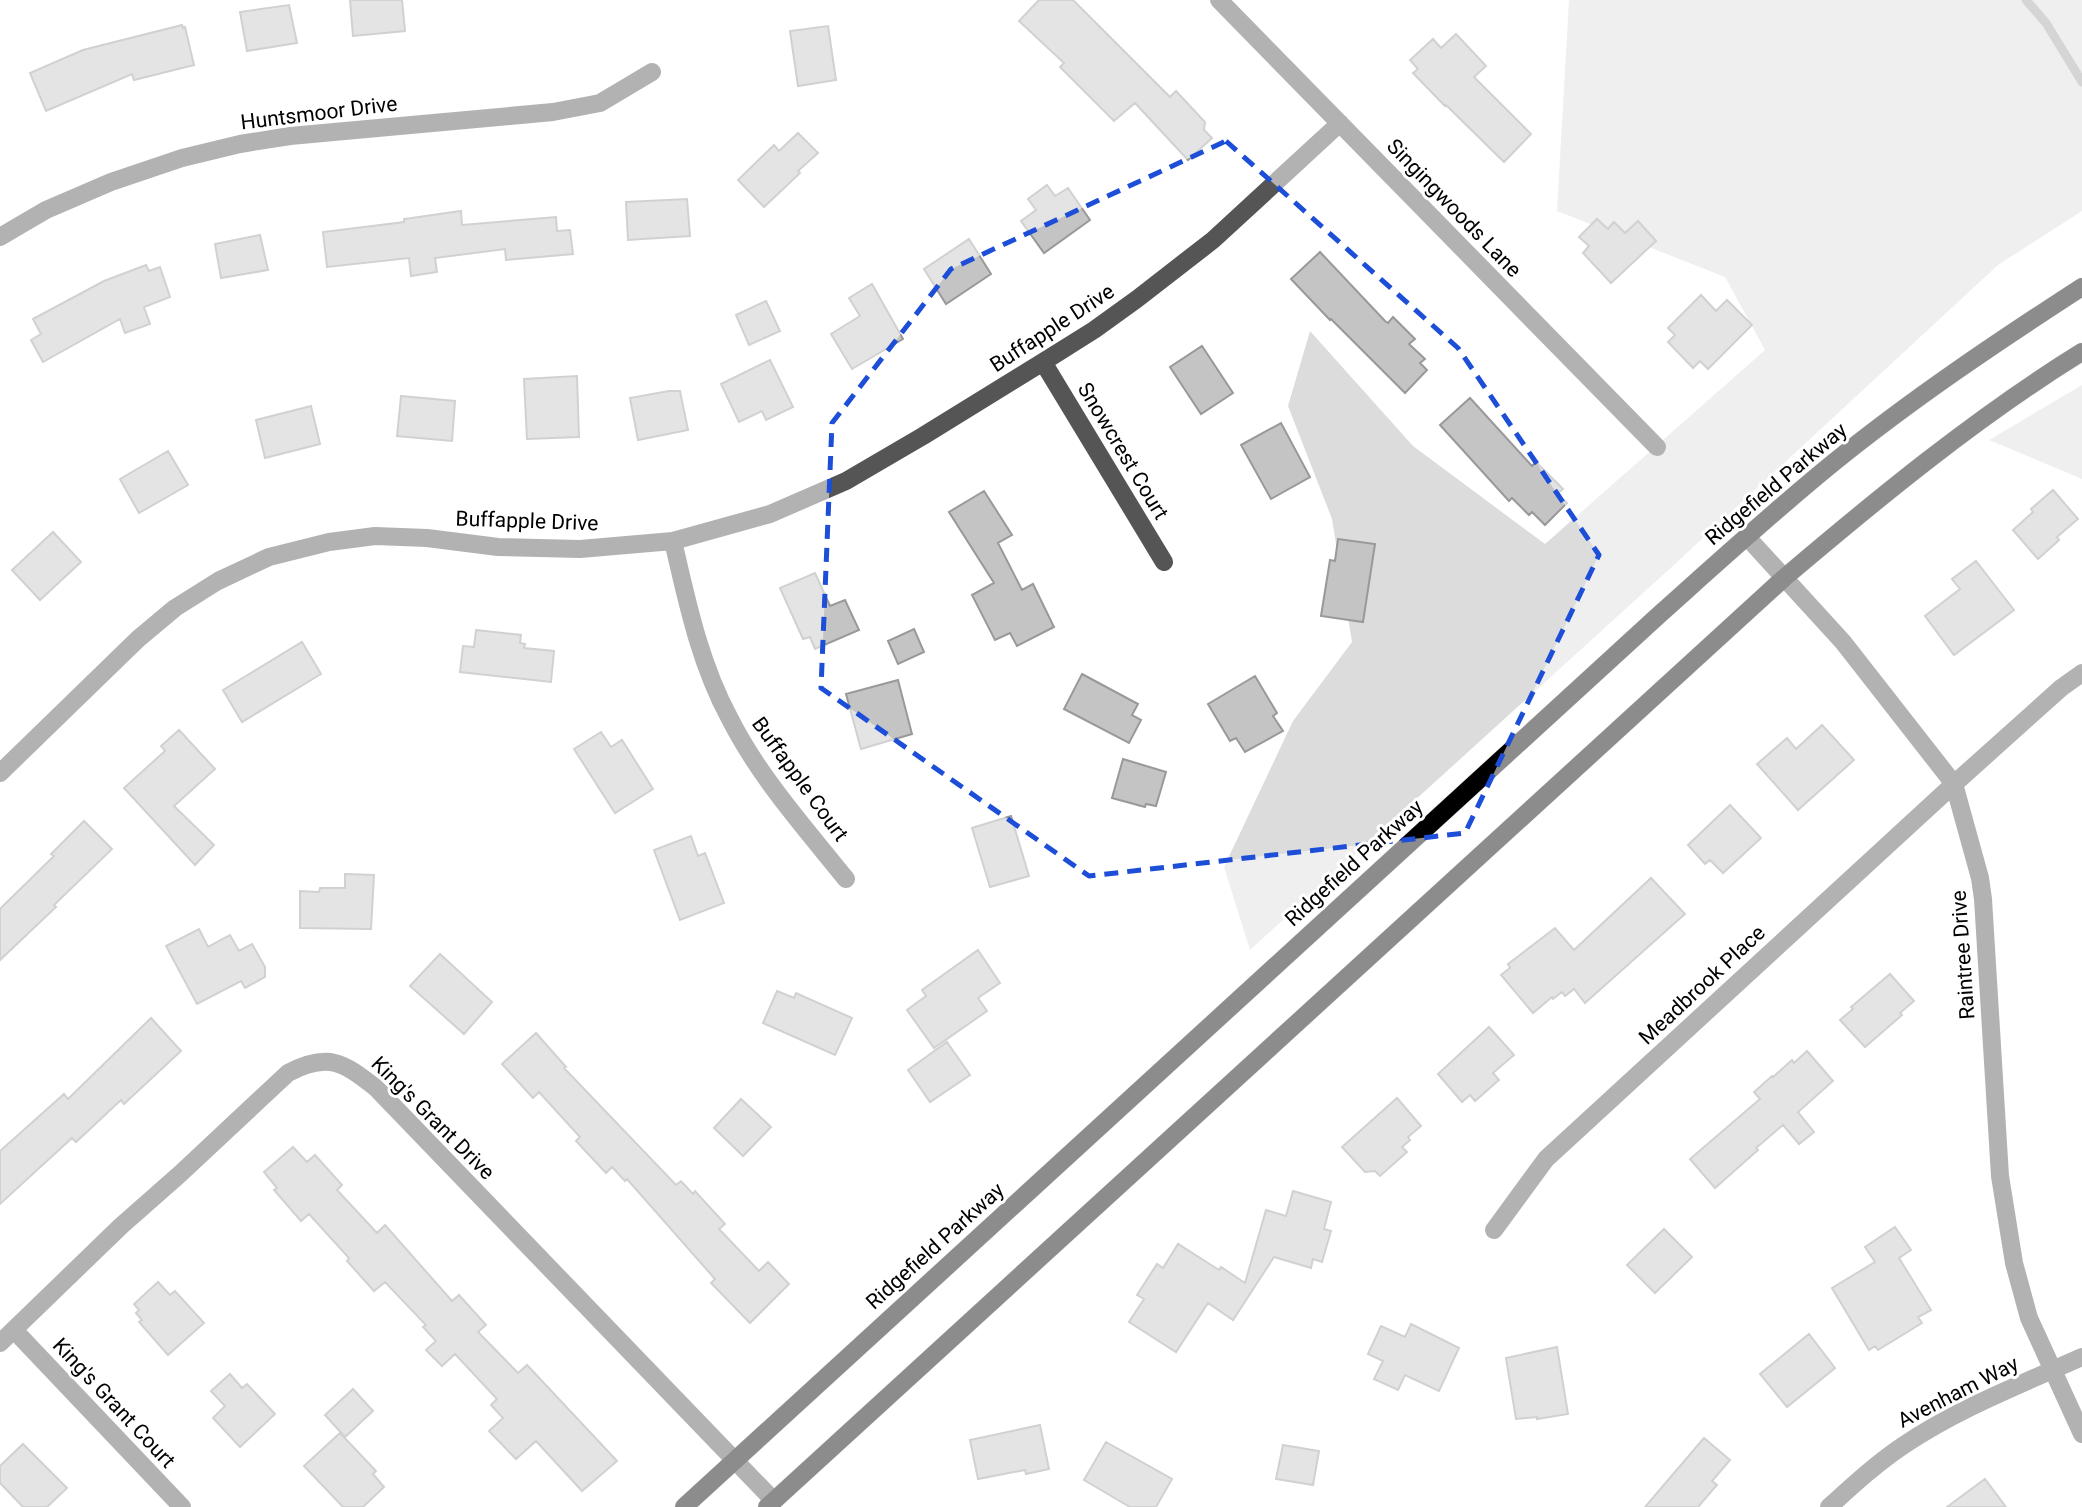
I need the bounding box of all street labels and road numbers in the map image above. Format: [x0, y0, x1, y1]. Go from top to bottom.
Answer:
street label: Huntsmoor Drive [239, 91, 399, 135]
street label: Singingwoods Lane [1382, 134, 1526, 282]
street label: Buffapple Drive [986, 279, 1118, 377]
street label: Snowcrest Court [1073, 378, 1173, 524]
street label: Ridgefield Parkway [1700, 418, 1852, 550]
street label: Buffapple Drive [455, 507, 599, 535]
street label: Buffapple Court [747, 712, 853, 846]
street label: Ridgefield Parkway [1280, 795, 1428, 931]
street label: Raintree Drive [1947, 890, 1979, 1020]
street label: Meadbrook Place [1634, 921, 1770, 1049]
street label: King's Grant Drive [367, 1052, 499, 1184]
street label: Ridgefield Parkway [861, 1178, 1009, 1314]
street label: King's Grant Court [48, 1333, 180, 1473]
street label: Avenham Way [1894, 1351, 2022, 1433]

